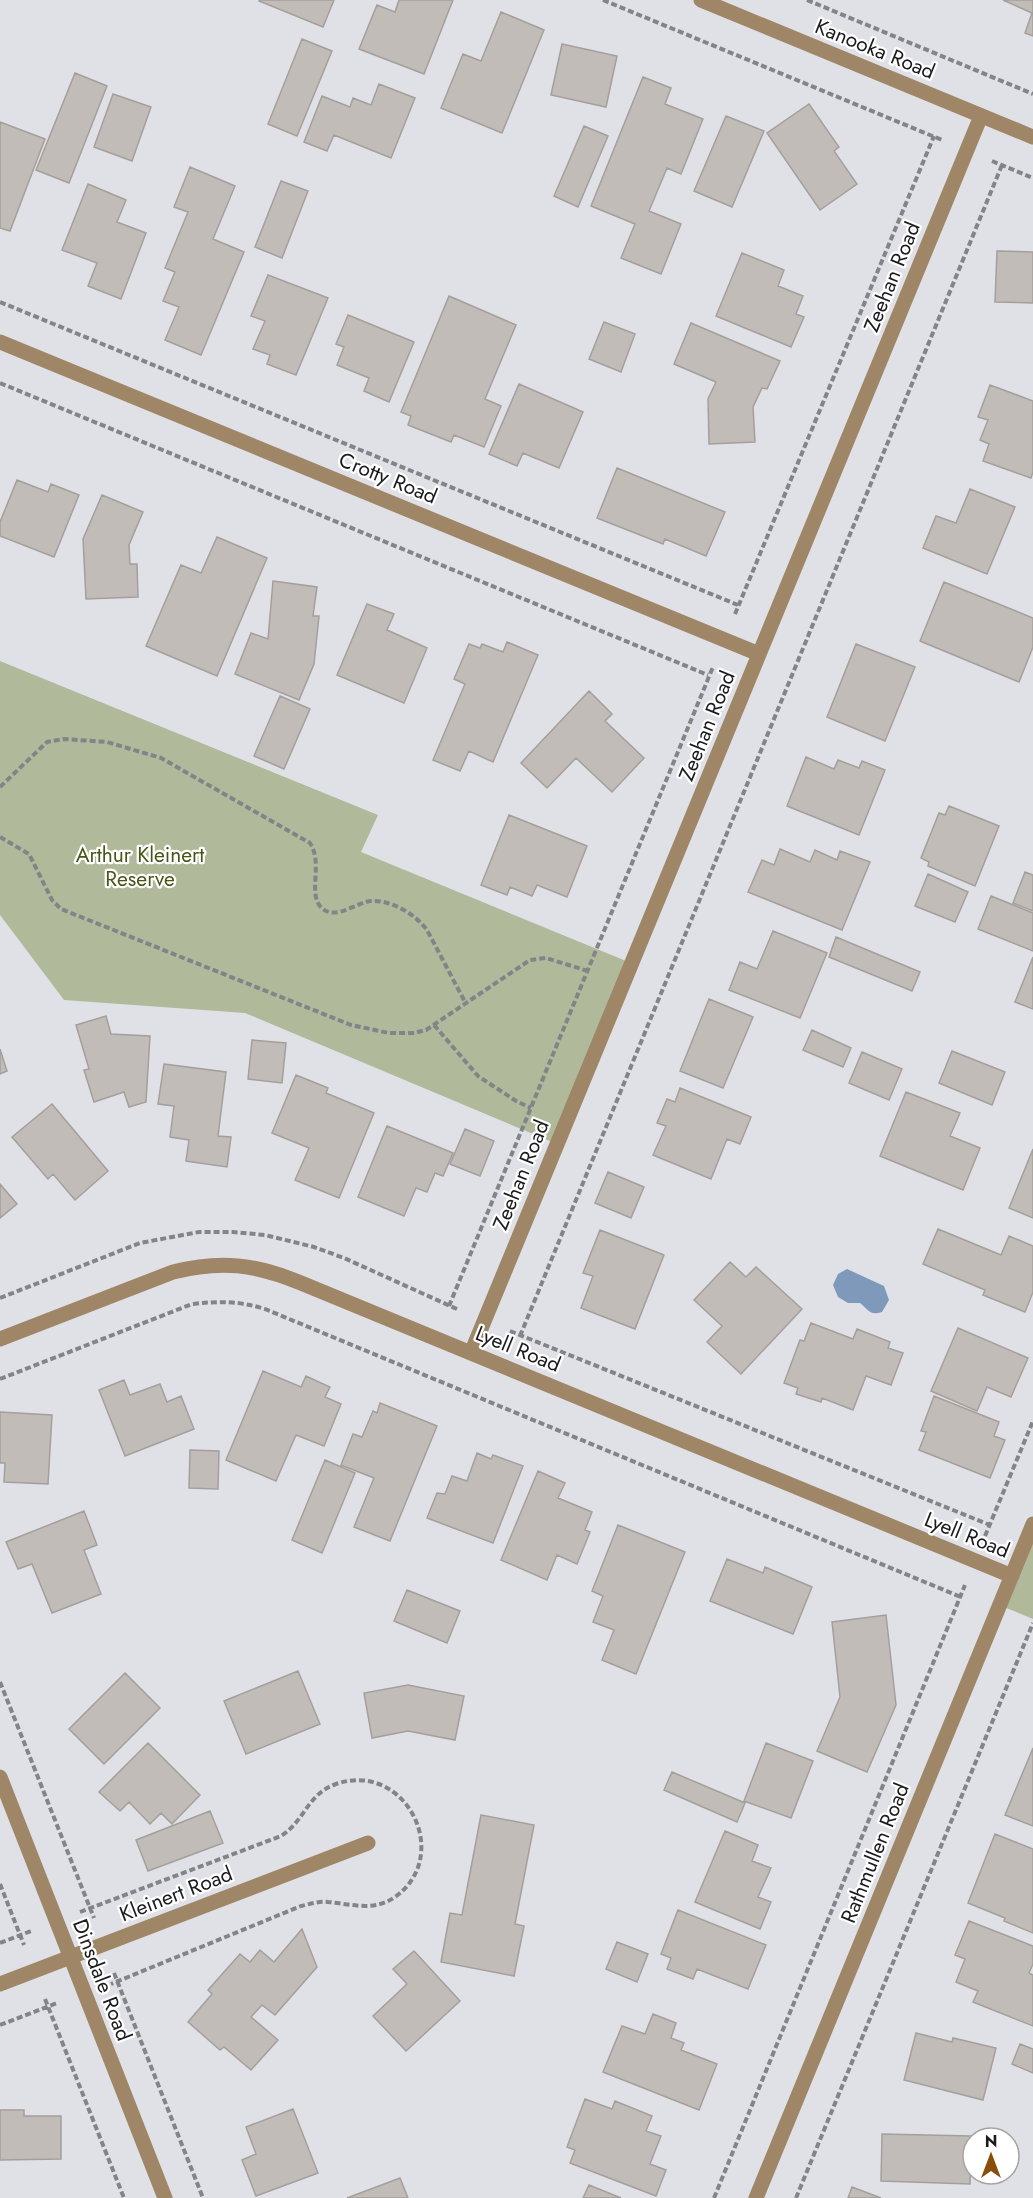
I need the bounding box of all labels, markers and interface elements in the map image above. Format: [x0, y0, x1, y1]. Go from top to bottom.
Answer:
street label: Kanooka Road [811, 11, 939, 87]
street label: Zeehan Road [856, 218, 928, 336]
street label: Crotty Road [334, 445, 442, 511]
street label: Zeehan Road [671, 667, 743, 785]
park label: Arthur Kleinert Reserve [76, 840, 204, 894]
street label: Zeehan Road [485, 1116, 557, 1234]
street label: Lyell Road [471, 1318, 565, 1380]
street label: Lyell Road [920, 1504, 1014, 1566]
street label: Rathmullen Road [833, 1779, 917, 1927]
street label: Kleinert Road [115, 1859, 237, 1929]
street label: Dinsdale Road [65, 1915, 139, 2045]
north arrow [961, 2126, 1021, 2186]
text: N [985, 2130, 997, 2153]

